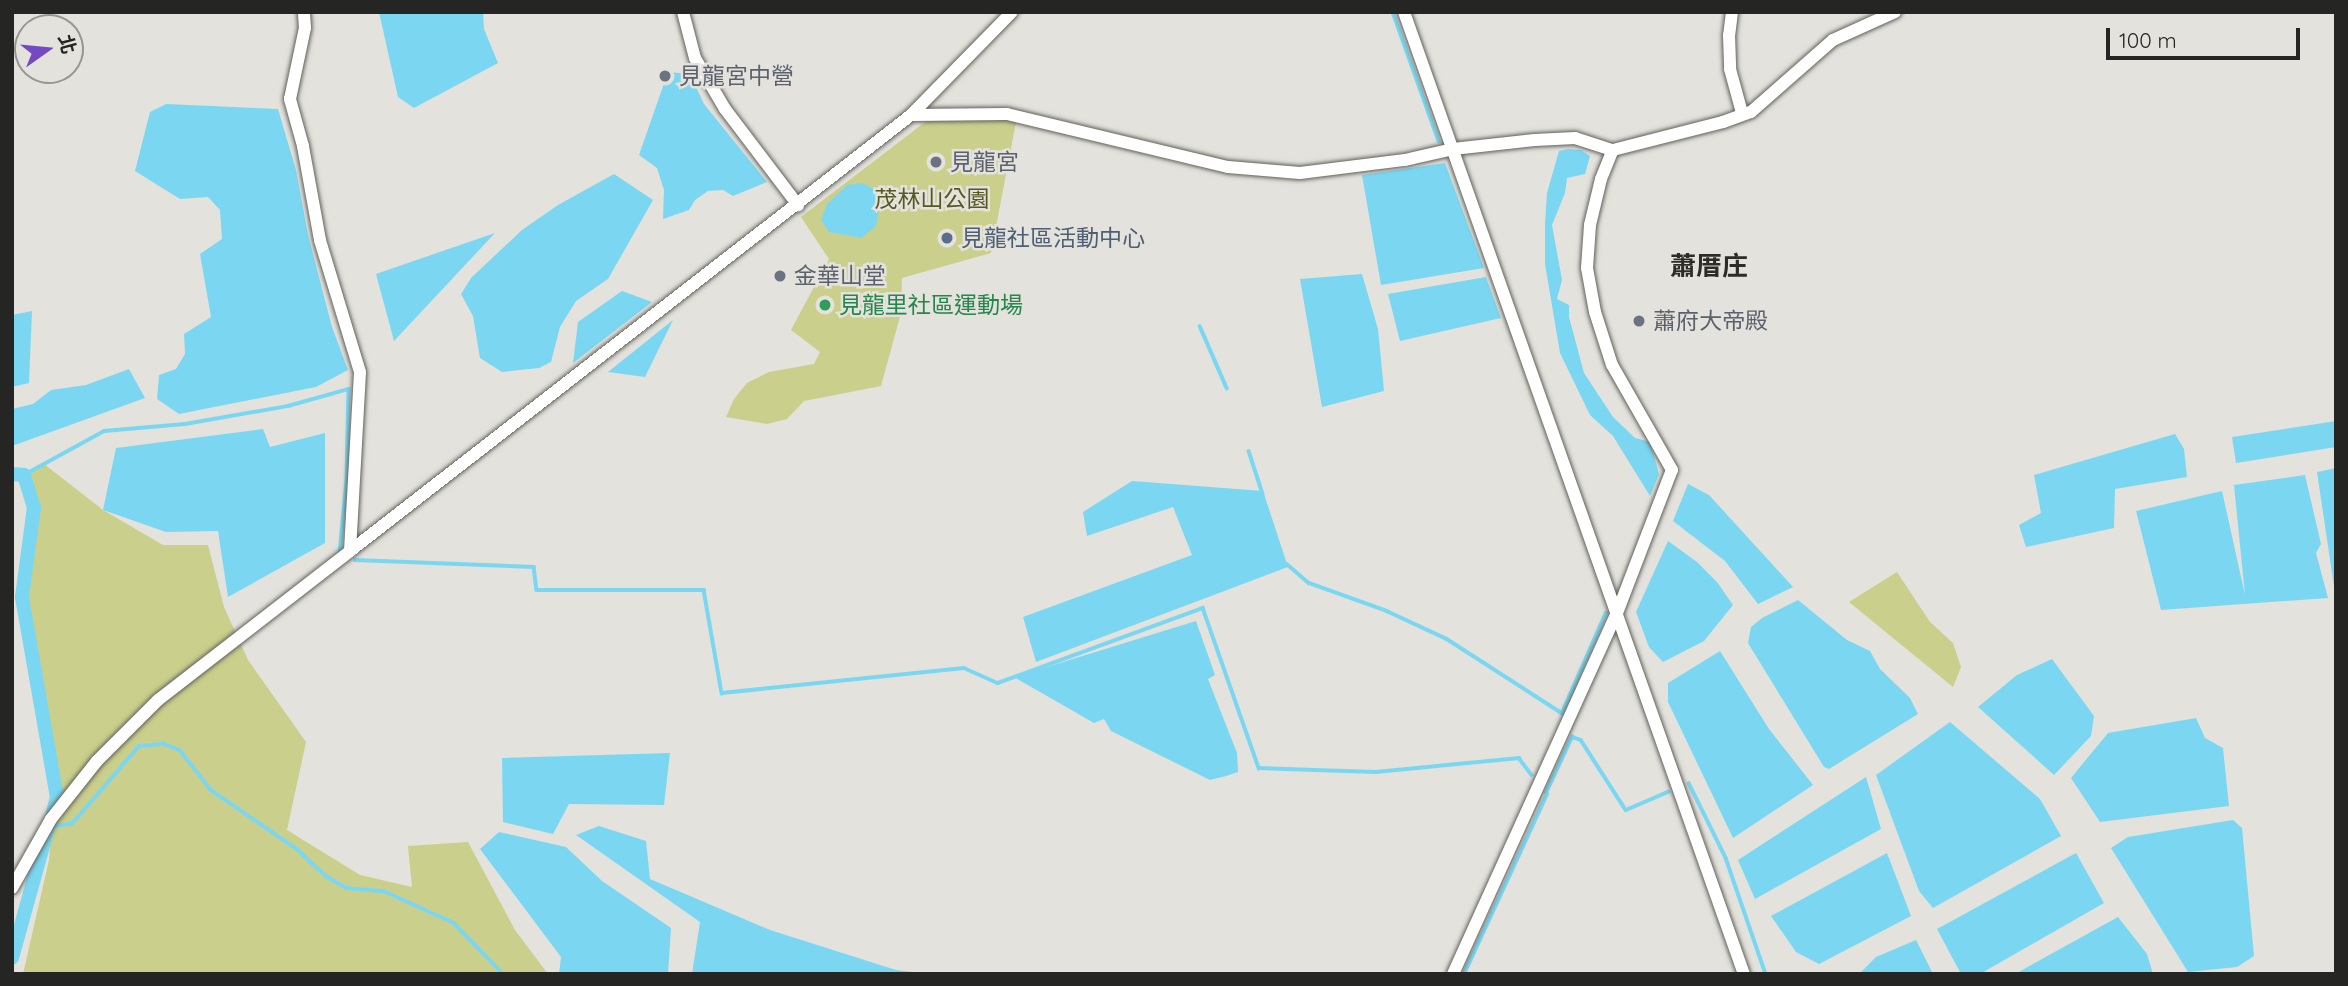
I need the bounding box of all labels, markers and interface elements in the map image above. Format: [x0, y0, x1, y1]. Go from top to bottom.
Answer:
north arrow [14, 14, 84, 84]
scale bar [2110, 14, 2304, 58]
text: 100 m [2119, 27, 2177, 53]
text: 北 [53, 32, 81, 56]
place label: 見龍宮中營 [679, 62, 794, 90]
marker: 見龍宮中營 [657, 68, 673, 84]
place label: 見龍宮 [950, 148, 1019, 176]
marker: 見龍宮 [928, 154, 944, 170]
park label: 茂林山公園 [875, 185, 989, 213]
place label: 見龍社區活動中心 [961, 224, 1145, 252]
marker: 見龍社區活動中心 [939, 230, 955, 246]
district label: 蕭厝庄 [1670, 250, 1748, 282]
place label: 金華山堂 [794, 262, 886, 290]
marker: 金華山堂 [772, 268, 788, 284]
place label: 見龍里社區運動場 [839, 291, 1023, 319]
marker: 見龍里社區運動場 [817, 297, 833, 313]
place label: 蕭府大帝殿 [1653, 307, 1768, 335]
marker: 蕭府大帝殿 [1631, 313, 1647, 329]

